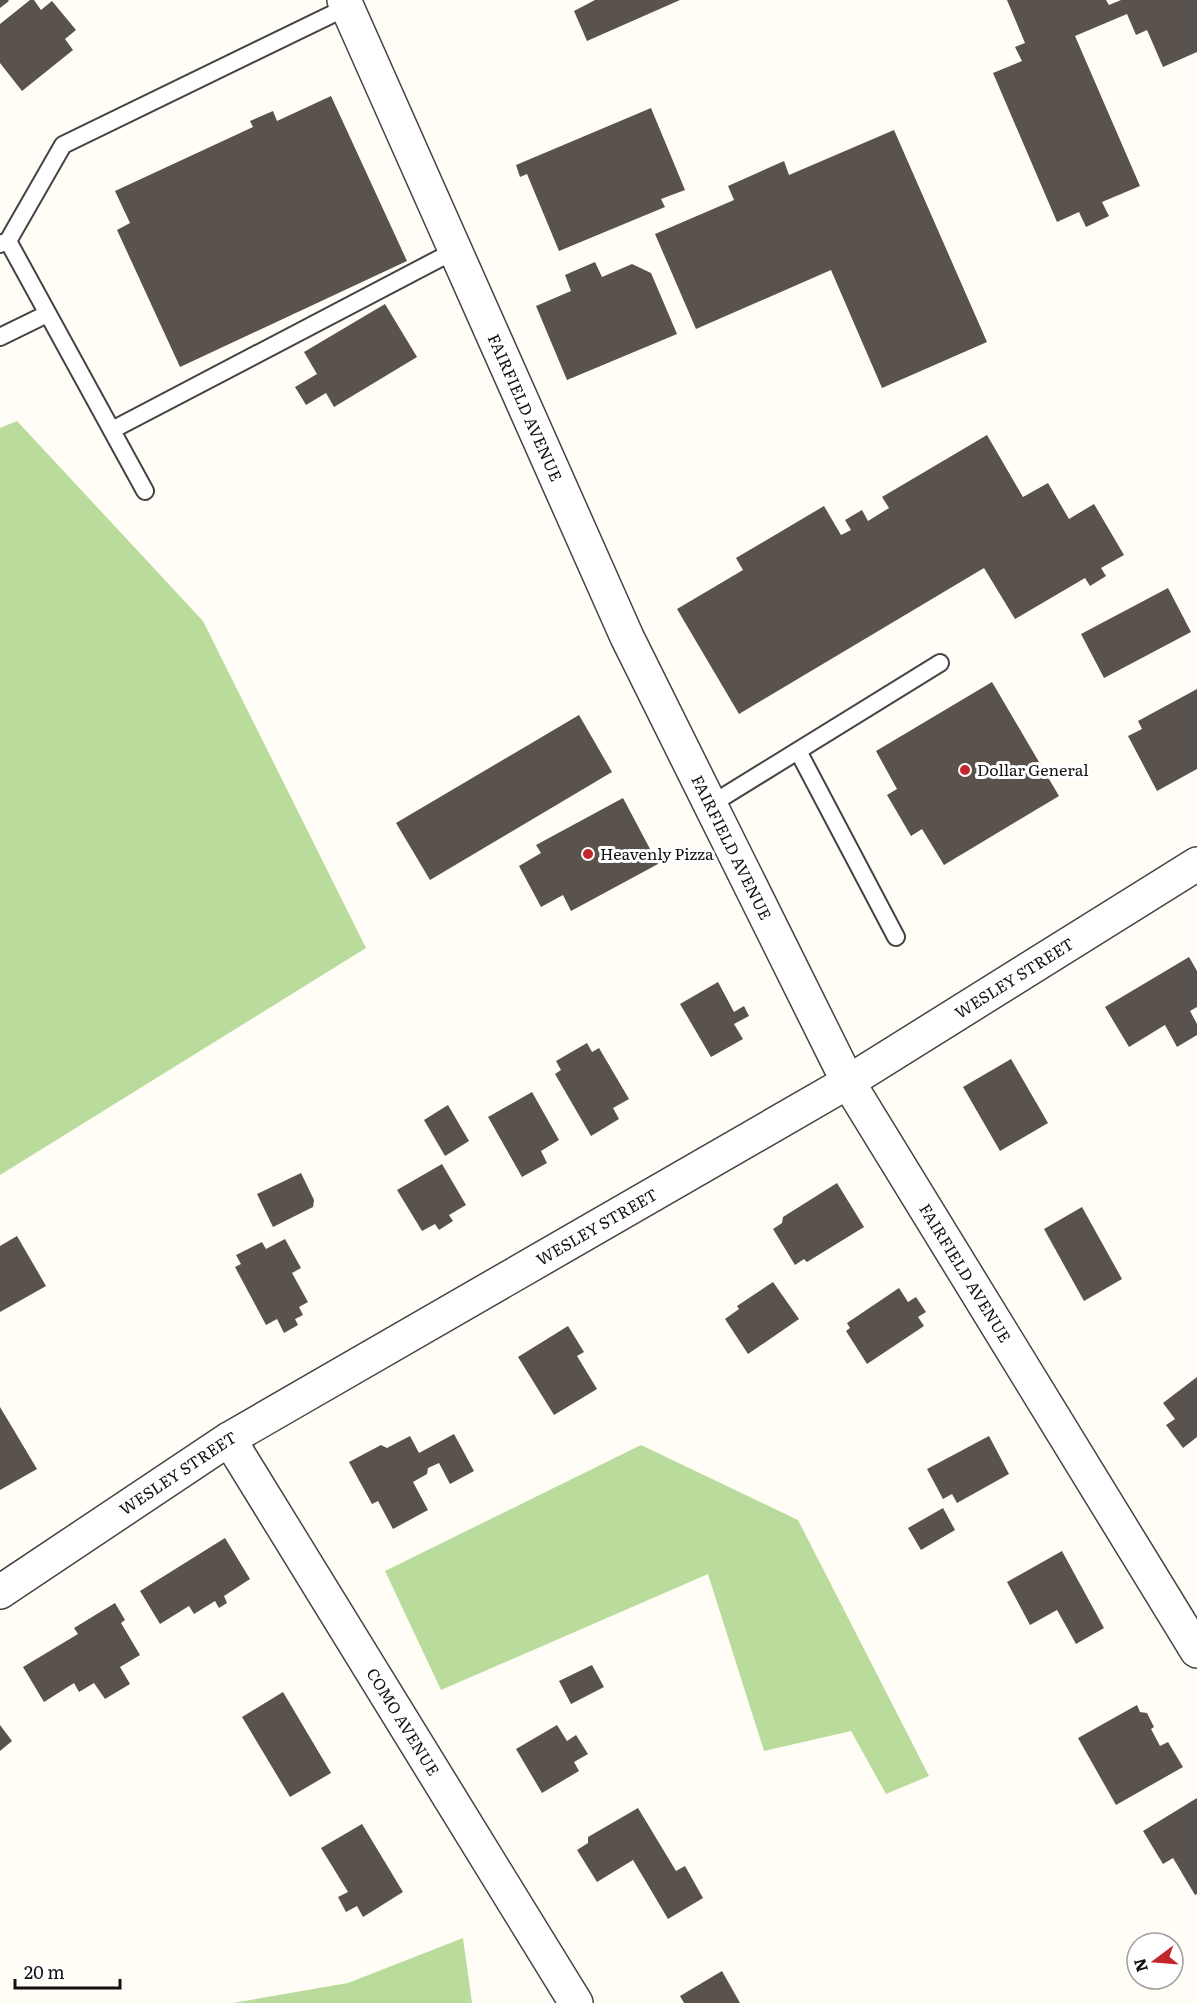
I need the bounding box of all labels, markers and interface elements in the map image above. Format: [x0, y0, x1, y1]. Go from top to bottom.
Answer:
street label: FAIRFIELD AVENUE [483, 330, 569, 485]
place label: Dollar General [977, 757, 1089, 781]
marker: Dollar General [958, 763, 972, 777]
street label: FAIRFIELD AVENUE [686, 770, 779, 924]
place label: Heavenly Pizza [600, 841, 714, 865]
marker: Heavenly Pizza [581, 847, 595, 861]
street label: WESLEY STREET [950, 931, 1078, 1024]
street label: WESLEY STREET [531, 1181, 662, 1270]
street label: FAIRFIELD AVENUE [914, 1198, 1018, 1347]
street label: WESLEY STREET [114, 1424, 241, 1520]
street label: COMO AVENUE [361, 1663, 446, 1780]
north arrow [1125, 1931, 1185, 1991]
scale bar [15, 1952, 120, 1990]
text: N [1126, 1956, 1153, 1975]
text: 20 m [24, 1958, 65, 1985]

